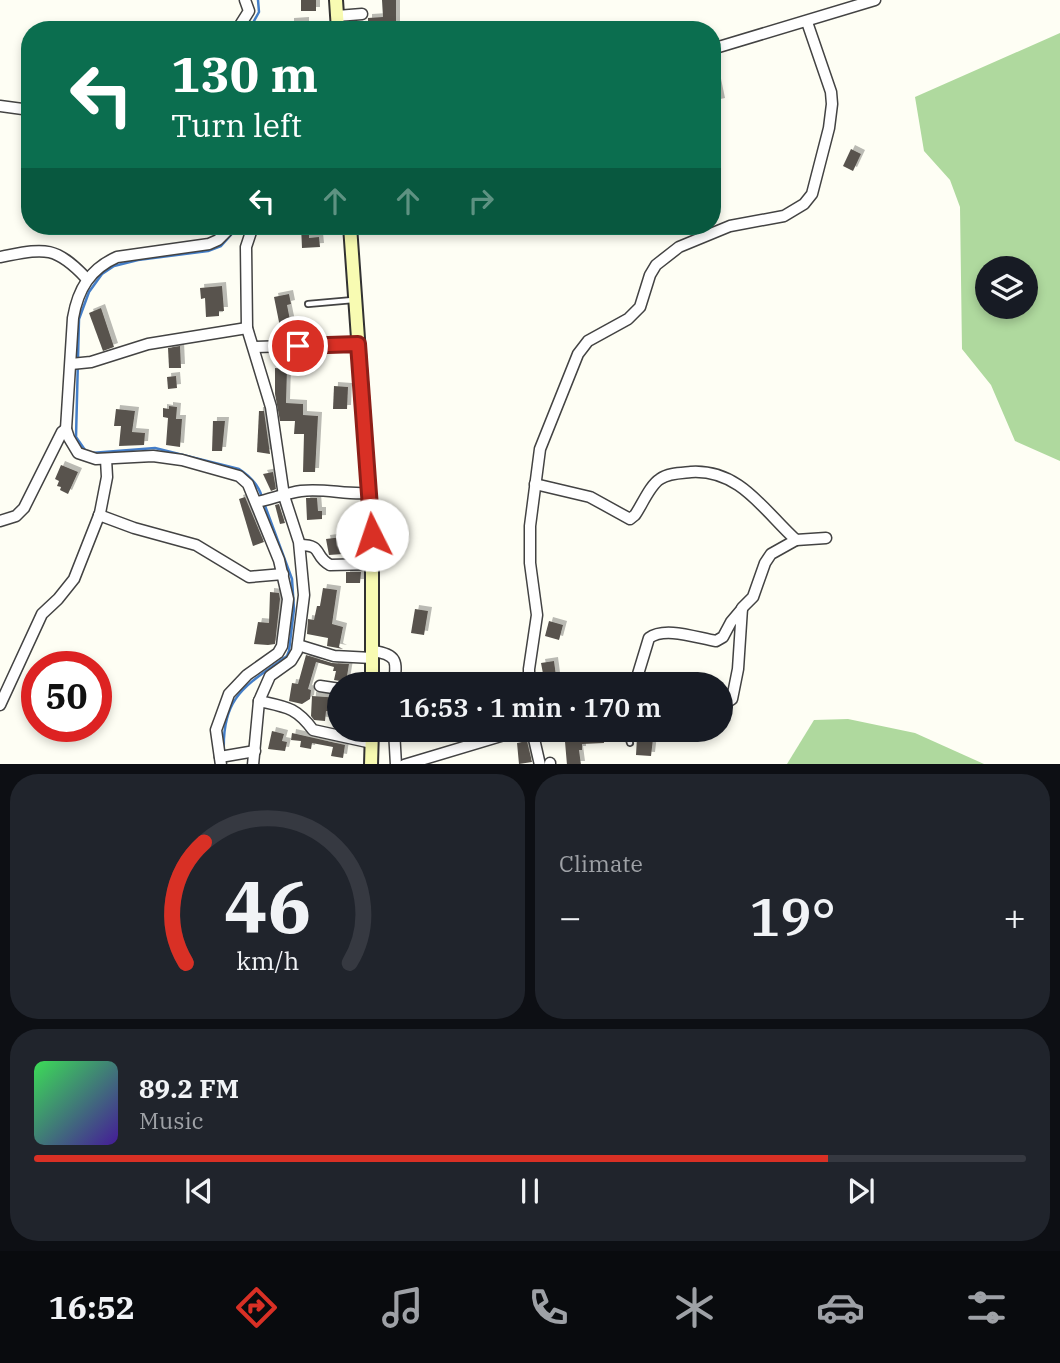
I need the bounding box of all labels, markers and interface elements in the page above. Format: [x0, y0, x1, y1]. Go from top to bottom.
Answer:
text: 130 m [171, 42, 318, 105]
icon: left [56, 49, 147, 140]
text: Turn left [171, 104, 302, 146]
icon: left [243, 182, 281, 220]
icon: ahead [316, 182, 354, 220]
icon: ahead [389, 182, 427, 220]
icon: right [462, 182, 500, 220]
map controls [975, 256, 1038, 319]
button: layers [975, 256, 1038, 319]
pin [268, 316, 328, 376]
icon: arrive [279, 327, 317, 365]
position arrow [335, 498, 409, 572]
speed limit sign: 50 [21, 651, 112, 742]
text: 16:53 · 1 min · 170 m [399, 690, 661, 724]
text: Climate [559, 848, 643, 878]
text: 46 [224, 858, 311, 953]
text: 19° [749, 883, 836, 950]
text: − [559, 892, 582, 941]
text: + [1003, 892, 1026, 941]
text: km/h [236, 943, 299, 976]
text: 89.2 FM [139, 1071, 239, 1105]
text: Music [139, 1105, 204, 1135]
icon: previous [180, 1172, 218, 1210]
icon: pause [511, 1172, 549, 1210]
icon: next [842, 1172, 880, 1210]
icon: directions [232, 1283, 281, 1332]
icon: music [378, 1283, 427, 1332]
icon: phone [524, 1283, 573, 1332]
icon: climate [670, 1283, 719, 1332]
icon: car [816, 1283, 865, 1332]
icon: filters [962, 1283, 1011, 1332]
text: 16:52 [49, 1286, 135, 1328]

